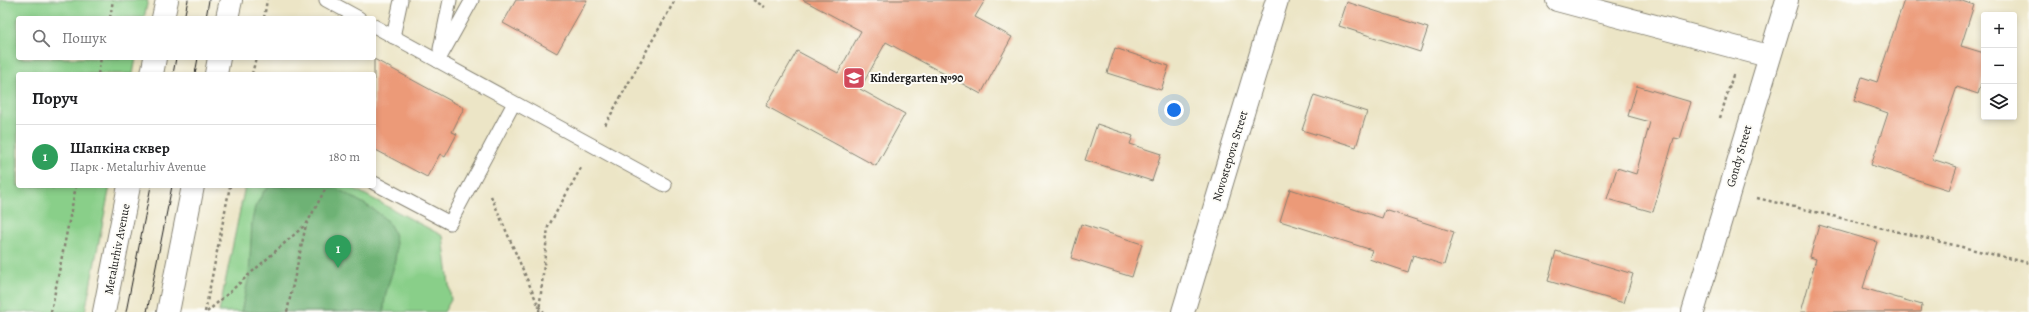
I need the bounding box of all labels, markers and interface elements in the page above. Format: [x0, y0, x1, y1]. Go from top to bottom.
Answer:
map controls [1981, 12, 2017, 120]
button: + [1981, 12, 2017, 48]
search box [16, 16, 376, 60]
icon: search [30, 27, 52, 49]
text: Пошук [62, 28, 107, 48]
button: − [1981, 48, 2017, 84]
school or university icon: Kindergarten №90 [841, 65, 867, 91]
place label: Kindergarten №90 [870, 70, 963, 86]
button: layers [1981, 84, 2017, 120]
text: Поруч [32, 87, 78, 110]
your location [1164, 100, 1184, 120]
street label: Novostepova Street [1209, 109, 1251, 203]
street label: Gondy Street [1722, 123, 1756, 189]
text: Шапкіна сквер [70, 138, 170, 158]
text: 1 [43, 148, 47, 165]
text: 180 m [329, 148, 360, 165]
text: Парк · Metalurhiv Avenue [70, 158, 206, 175]
street label: Metalurhiv Avenue [100, 202, 134, 296]
pin: 1 [325, 235, 351, 268]

